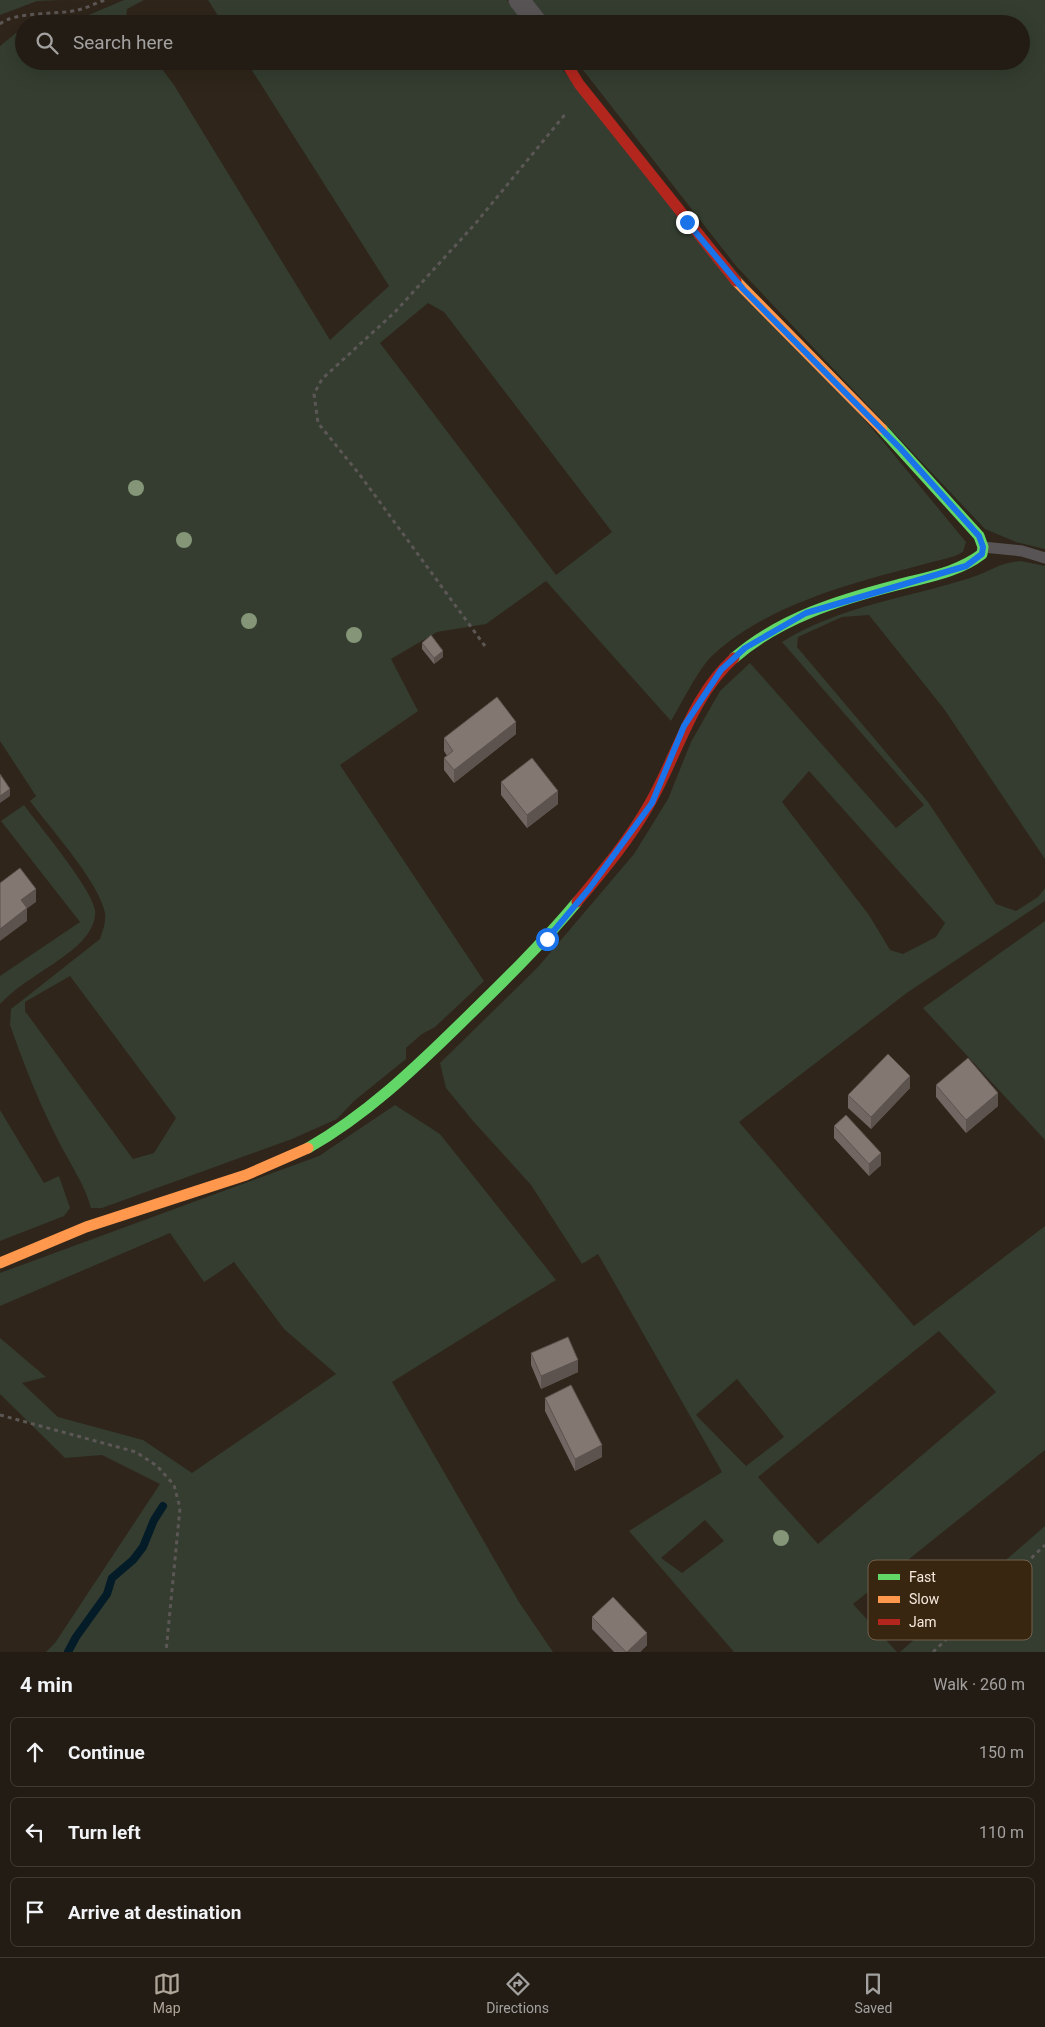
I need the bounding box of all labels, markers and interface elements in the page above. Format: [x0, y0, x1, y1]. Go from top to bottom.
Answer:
search box [15, 15, 1030, 70]
icon: search [33, 29, 61, 57]
text: Search here [73, 31, 173, 54]
route end [676, 211, 699, 234]
route start [536, 928, 559, 951]
legend [868, 1560, 1032, 1640]
text: Fast [909, 1569, 936, 1585]
text: Slow [909, 1591, 940, 1607]
text: Jam [909, 1614, 937, 1630]
text: 4 min [20, 1673, 73, 1697]
text: Walk · 260 m [933, 1675, 1025, 1694]
icon: ahead [21, 1738, 49, 1766]
text: Continue [68, 1741, 145, 1764]
text: 150 m [979, 1743, 1024, 1762]
icon: left [21, 1818, 49, 1846]
text: Turn left [68, 1821, 141, 1844]
text: 110 m [979, 1823, 1024, 1842]
icon: arrive [21, 1898, 49, 1926]
text: Arrive at destination [68, 1901, 241, 1924]
tab: Map [153, 1970, 181, 2016]
tab: Directions [486, 1970, 549, 2016]
tab: Saved [854, 1970, 892, 2016]

